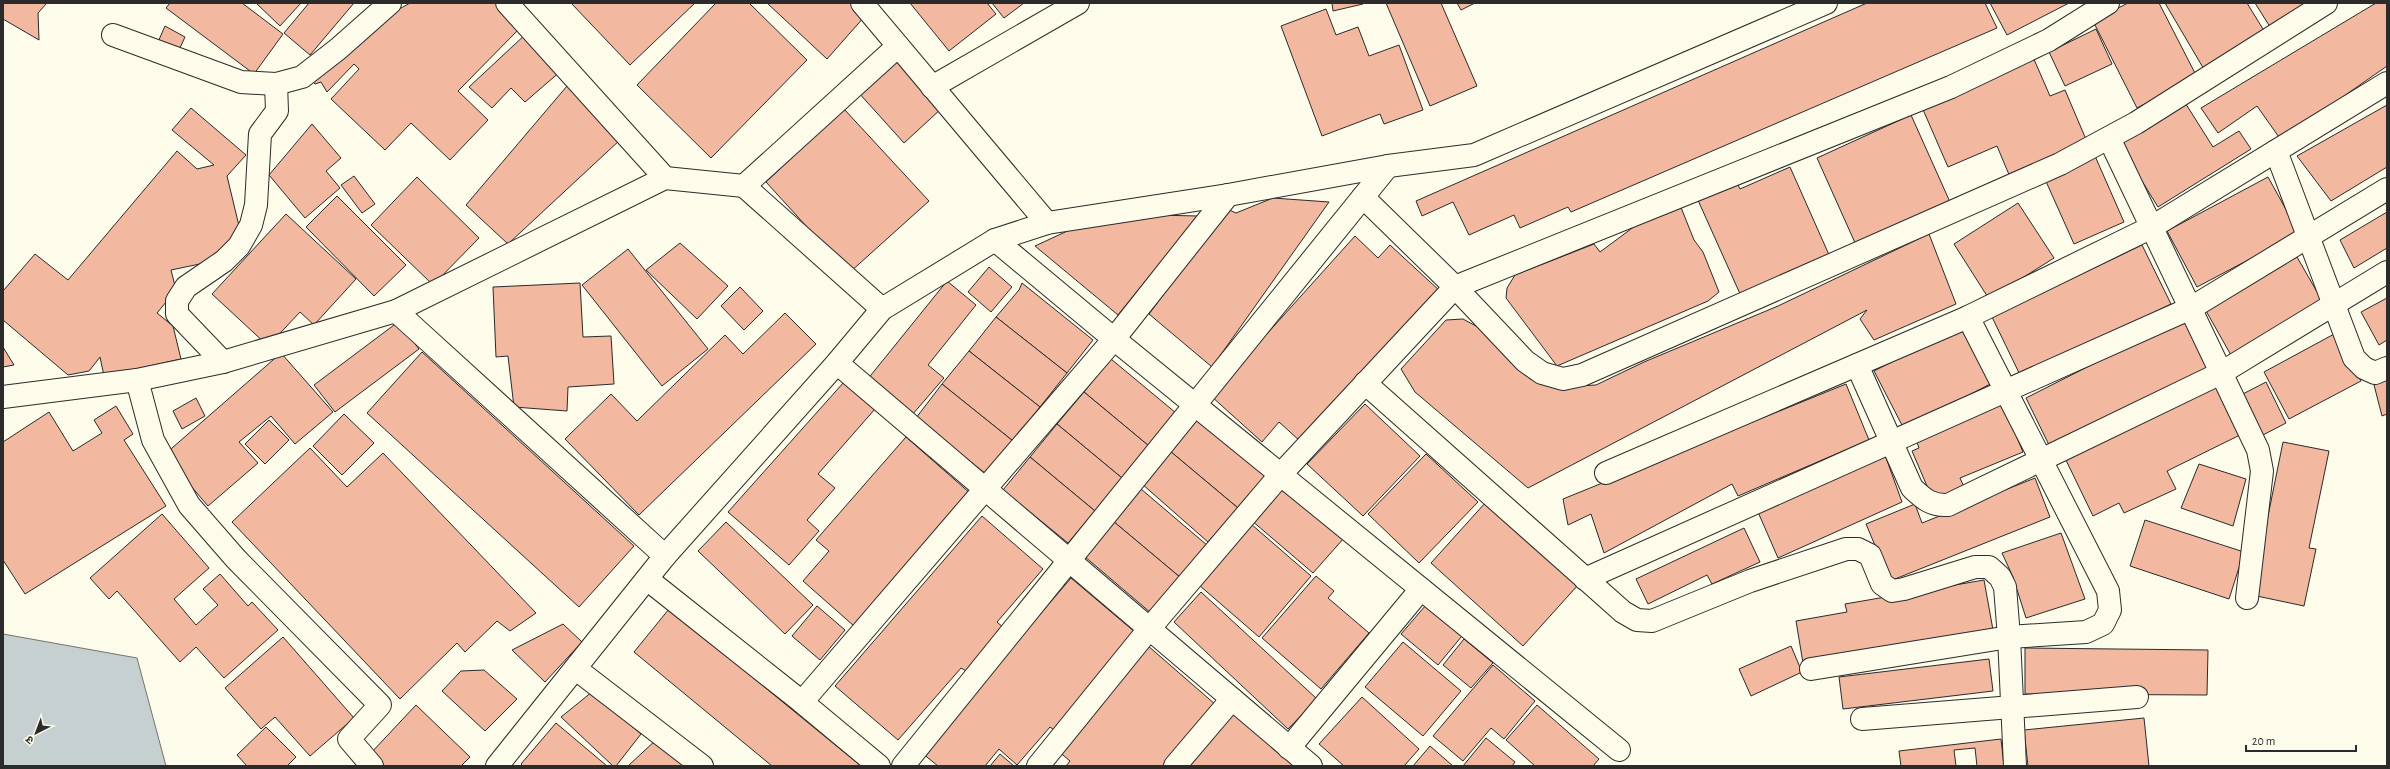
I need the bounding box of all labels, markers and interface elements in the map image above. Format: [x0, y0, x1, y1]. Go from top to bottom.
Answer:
north arrow [16, 713, 56, 753]
scale bar [2246, 727, 2356, 753]
text: उ [23, 733, 36, 746]
text: 20 m [2252, 735, 2275, 747]

